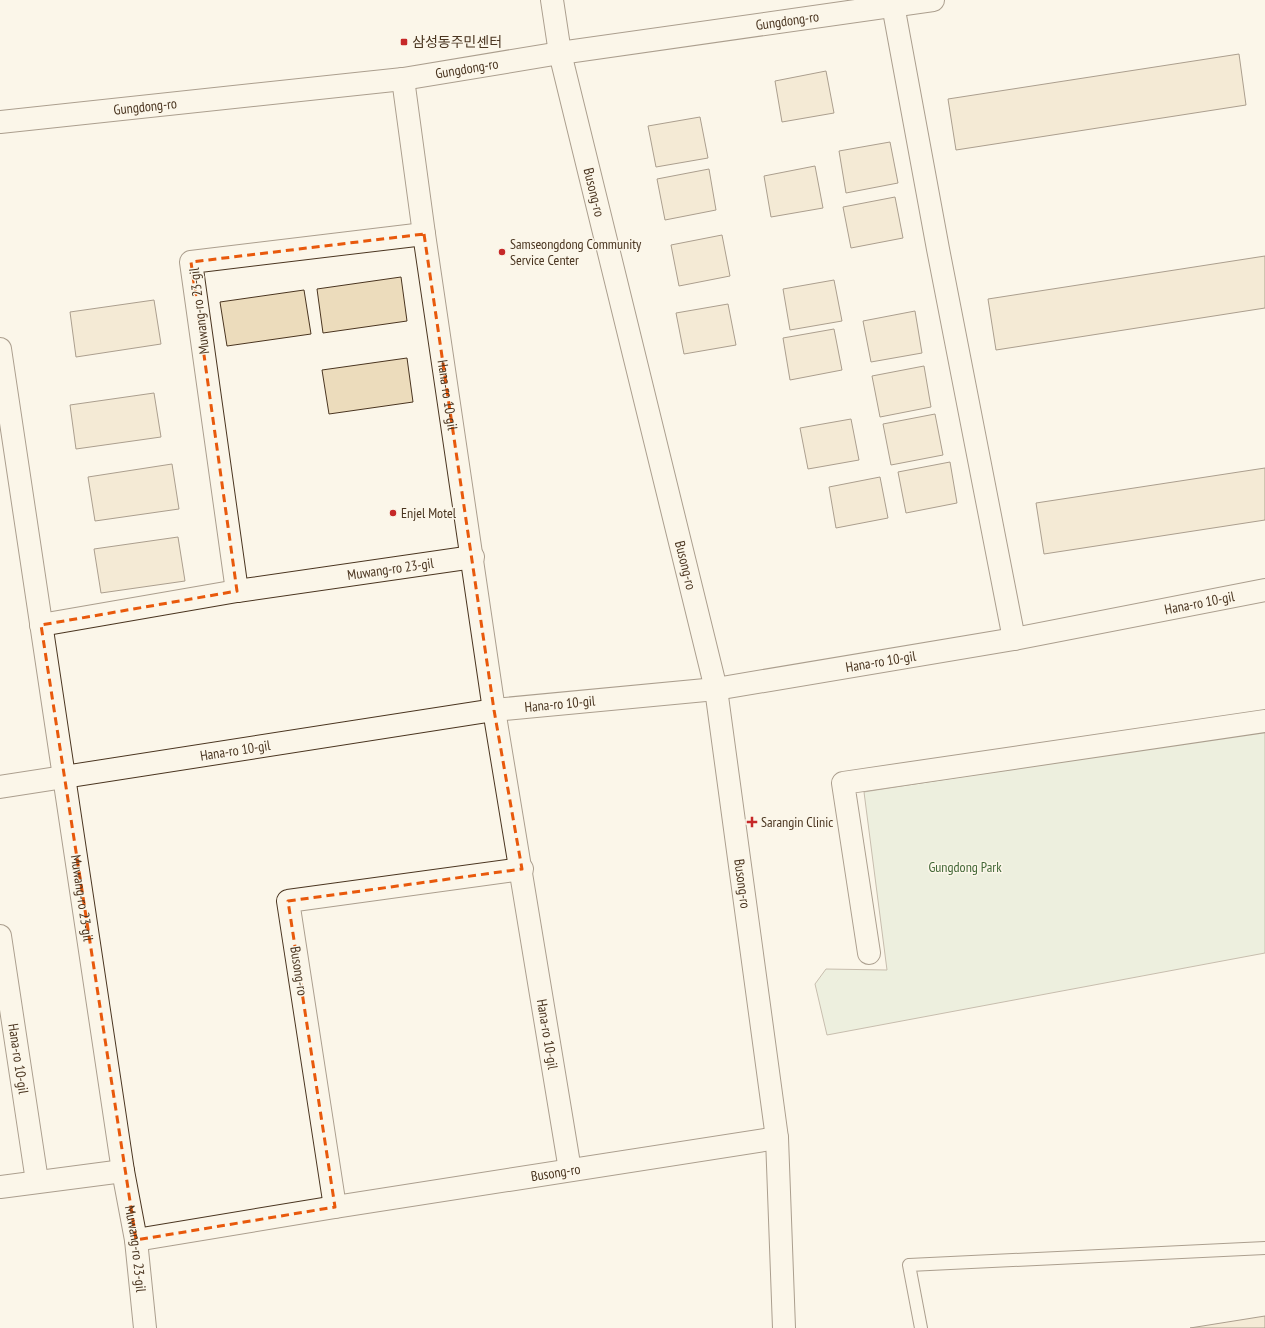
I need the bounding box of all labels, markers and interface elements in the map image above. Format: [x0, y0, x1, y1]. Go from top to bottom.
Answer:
street label: Gungdong-ro [755, 7, 820, 34]
place label: 삼성동주민센터 [412, 33, 502, 51]
marker: 삼성동주민센터 [399, 37, 409, 47]
street label: Gungdong-ro [434, 54, 500, 82]
street label: Gungdong-ro [113, 94, 178, 119]
street label: Busong-ro [580, 166, 609, 219]
place label: Samseongdong Community Service Center [510, 235, 642, 269]
marker: Samseongdong Community Service Center [497, 247, 507, 257]
street label: Muwang-ro 23-gil [185, 266, 213, 355]
street label: Hana-ro 10-gil [434, 358, 462, 432]
place label: Enjel Motel [401, 504, 457, 522]
marker: Enjel Motel [388, 508, 398, 518]
street label: Busong-ro [671, 539, 700, 591]
street label: Muwang-ro 23-gil [346, 554, 436, 584]
street label: Hana-ro 10-gil [1163, 587, 1237, 618]
street label: Hana-ro 10-gil [844, 646, 918, 676]
street label: Hana-ro 10-gil [524, 691, 597, 716]
street label: Hana-ro 10-gil [199, 736, 272, 765]
place label: Sarangin Clinic [761, 813, 833, 831]
marker: Sarangin Clinic [746, 816, 758, 828]
street label: Muwang-ro 23-gil [67, 853, 98, 943]
street label: Busong-ro [730, 858, 755, 910]
park label: Gungdong Park [928, 858, 1002, 876]
street label: Busong-ro [286, 945, 312, 997]
street label: Hana-ro 10-gil [533, 998, 562, 1071]
street label: Hana-ro 10-gil [4, 1022, 33, 1096]
street label: Busong-ro [530, 1160, 582, 1185]
street label: Muwang-ro 23-gil [121, 1204, 150, 1294]

